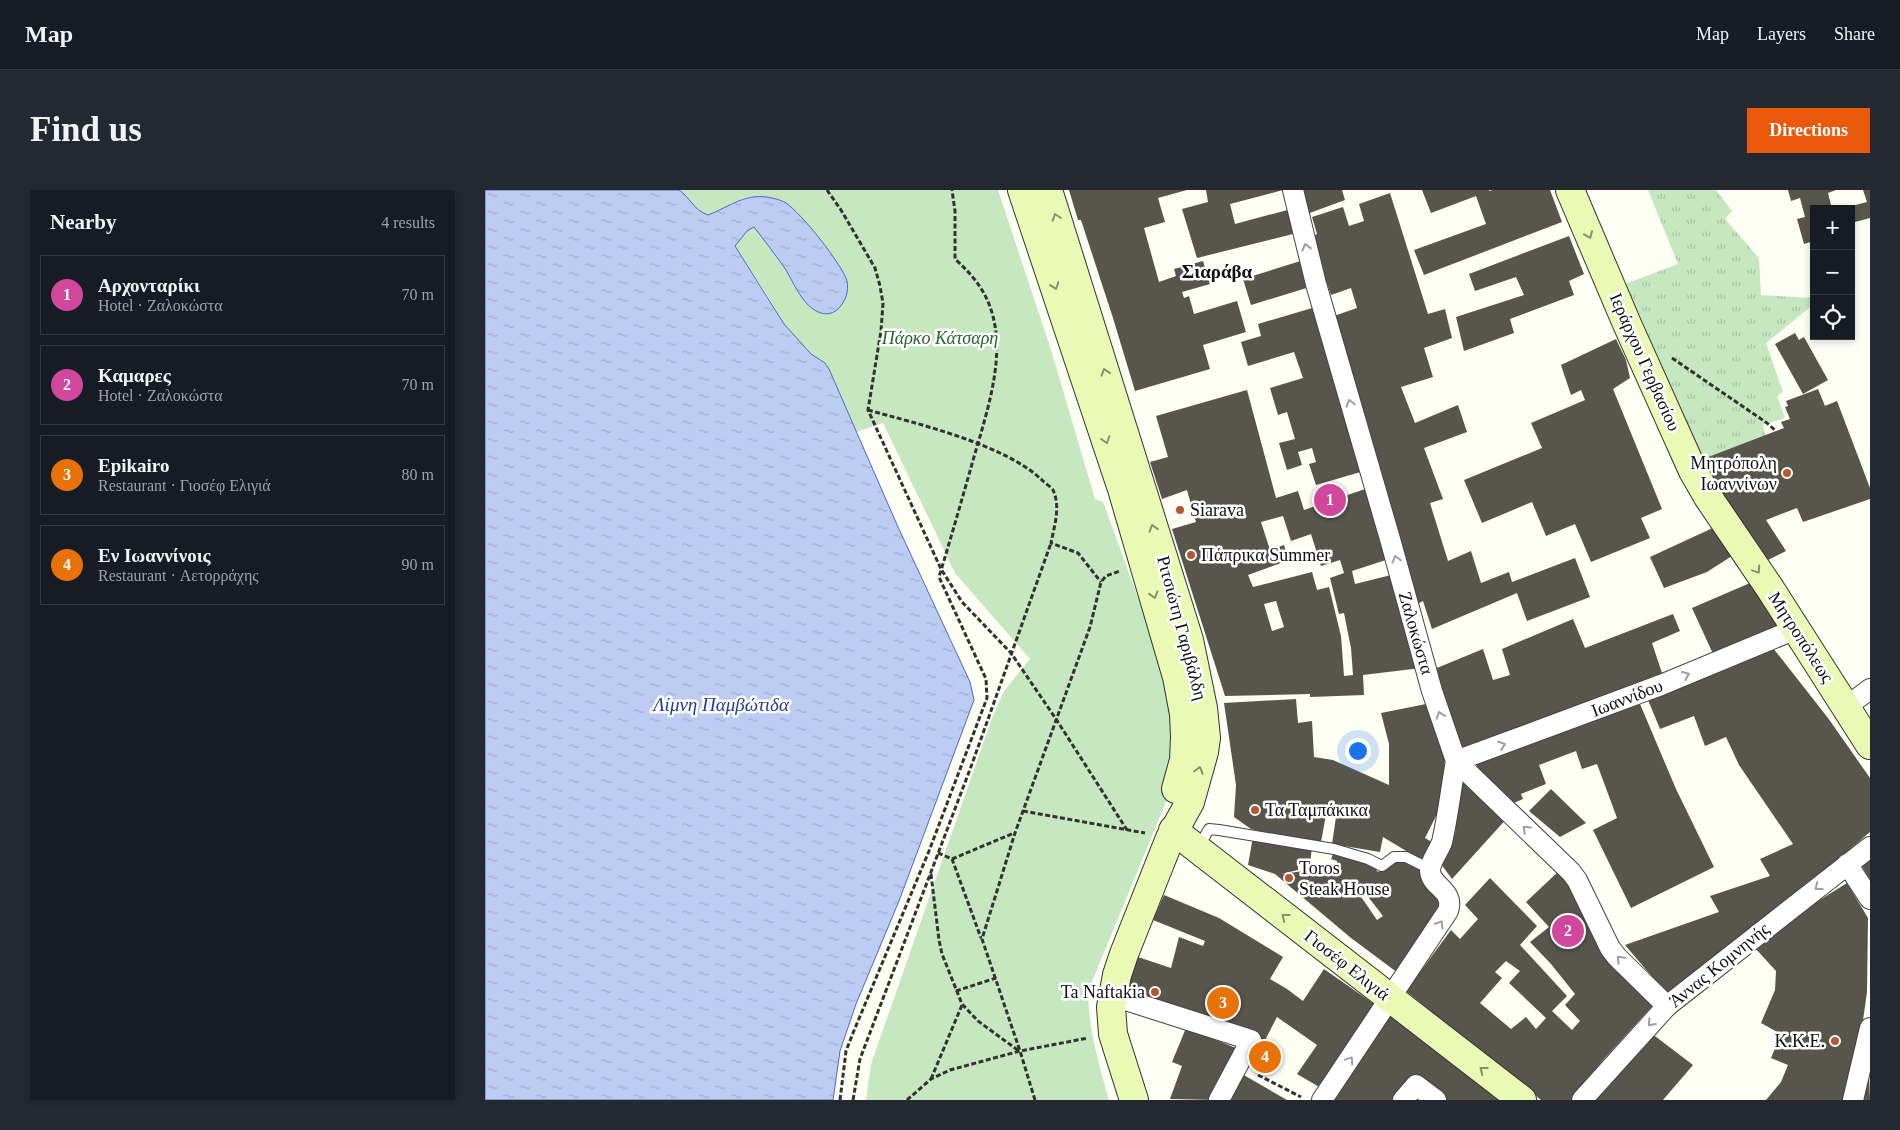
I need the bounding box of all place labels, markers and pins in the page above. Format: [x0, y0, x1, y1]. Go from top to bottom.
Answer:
place label: Μητρόπολη Ιωαννίνων [1690, 453, 1777, 494]
marker: Μητρόπολη Ιωαννίνων [1781, 467, 1793, 479]
pin: 1 [1314, 481, 1346, 519]
place label: Siarava [1190, 500, 1244, 520]
marker: Siarava [1174, 504, 1186, 516]
place label: Πάπρικα Summer [1201, 545, 1330, 565]
marker: Πάπρικα Summer [1185, 549, 1197, 561]
place label: Τα Ταμπάκικα [1265, 800, 1369, 820]
marker: Τα Ταμπάκικα [1249, 804, 1261, 816]
place label: Toros Steak House [1299, 858, 1389, 899]
marker: Toros Steak House [1283, 872, 1295, 884]
pin: 2 [1552, 912, 1584, 950]
place label: Ta Naftakia [1061, 982, 1145, 1002]
pin: 3 [1207, 984, 1239, 1022]
marker: Ta Naftakia [1149, 986, 1161, 998]
place label: Κ.Κ.Ε. [1775, 1031, 1825, 1051]
marker: Κ.Κ.Ε. [1829, 1035, 1841, 1047]
pin: 4 [1249, 1038, 1281, 1076]

